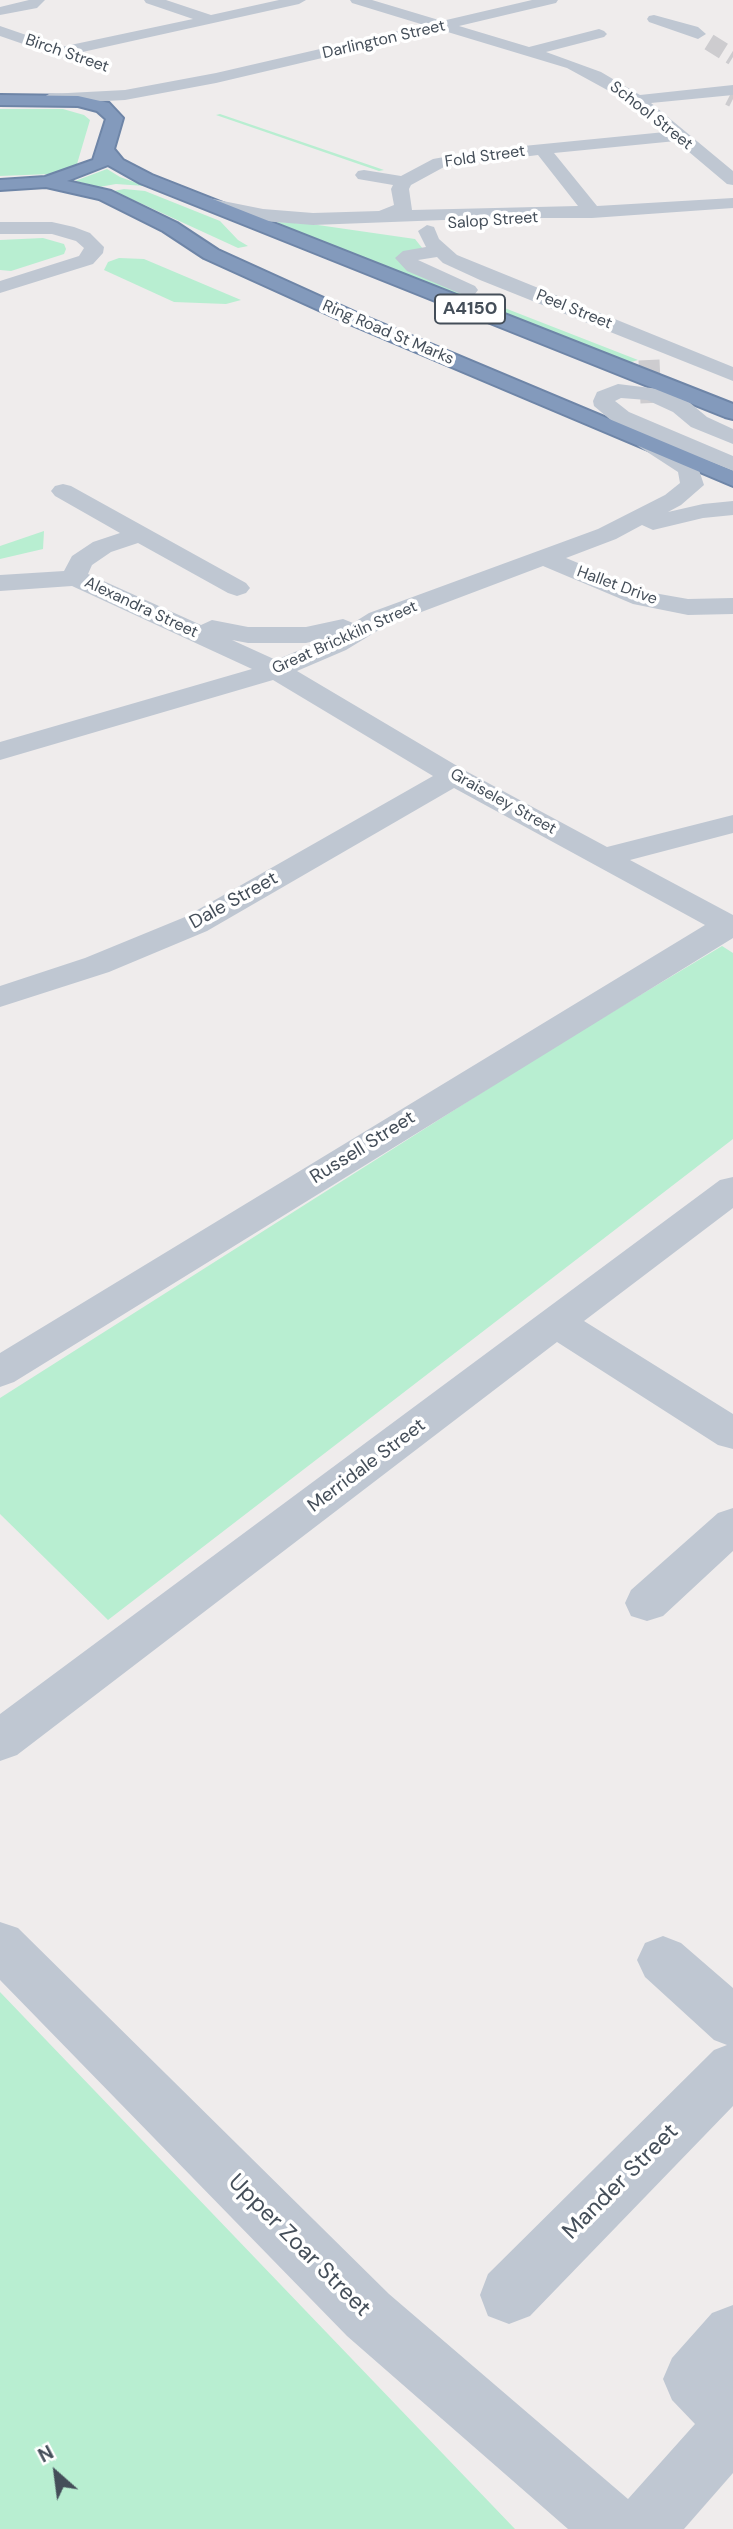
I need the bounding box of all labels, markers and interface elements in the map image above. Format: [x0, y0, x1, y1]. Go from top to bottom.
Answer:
street label: Darlington Street [321, 17, 447, 63]
street label: Birch Street [23, 31, 111, 77]
street label: School Street [606, 78, 696, 154]
street label: Fold Street [444, 142, 526, 172]
street label: Salop Street [447, 208, 539, 234]
street label: Peel Street [533, 286, 615, 334]
road number: A4150 [435, 295, 505, 324]
street label: Ring Road St Marks [319, 297, 457, 369]
street label: Hallet Drive [574, 563, 660, 609]
street label: Alexandra Street [81, 573, 201, 643]
street label: Great Brickkiln Street [270, 597, 420, 679]
street label: Graiseley Street [447, 765, 559, 839]
street label: Dale Street [186, 867, 282, 935]
street label: Russell Street [306, 1107, 420, 1189]
street label: Merridale Street [304, 1414, 430, 1518]
street label: Mander Street [557, 2118, 685, 2246]
street label: Upper Zoar Street [222, 2169, 376, 2323]
north arrow [21, 2438, 91, 2508]
text: N [34, 2440, 58, 2468]

